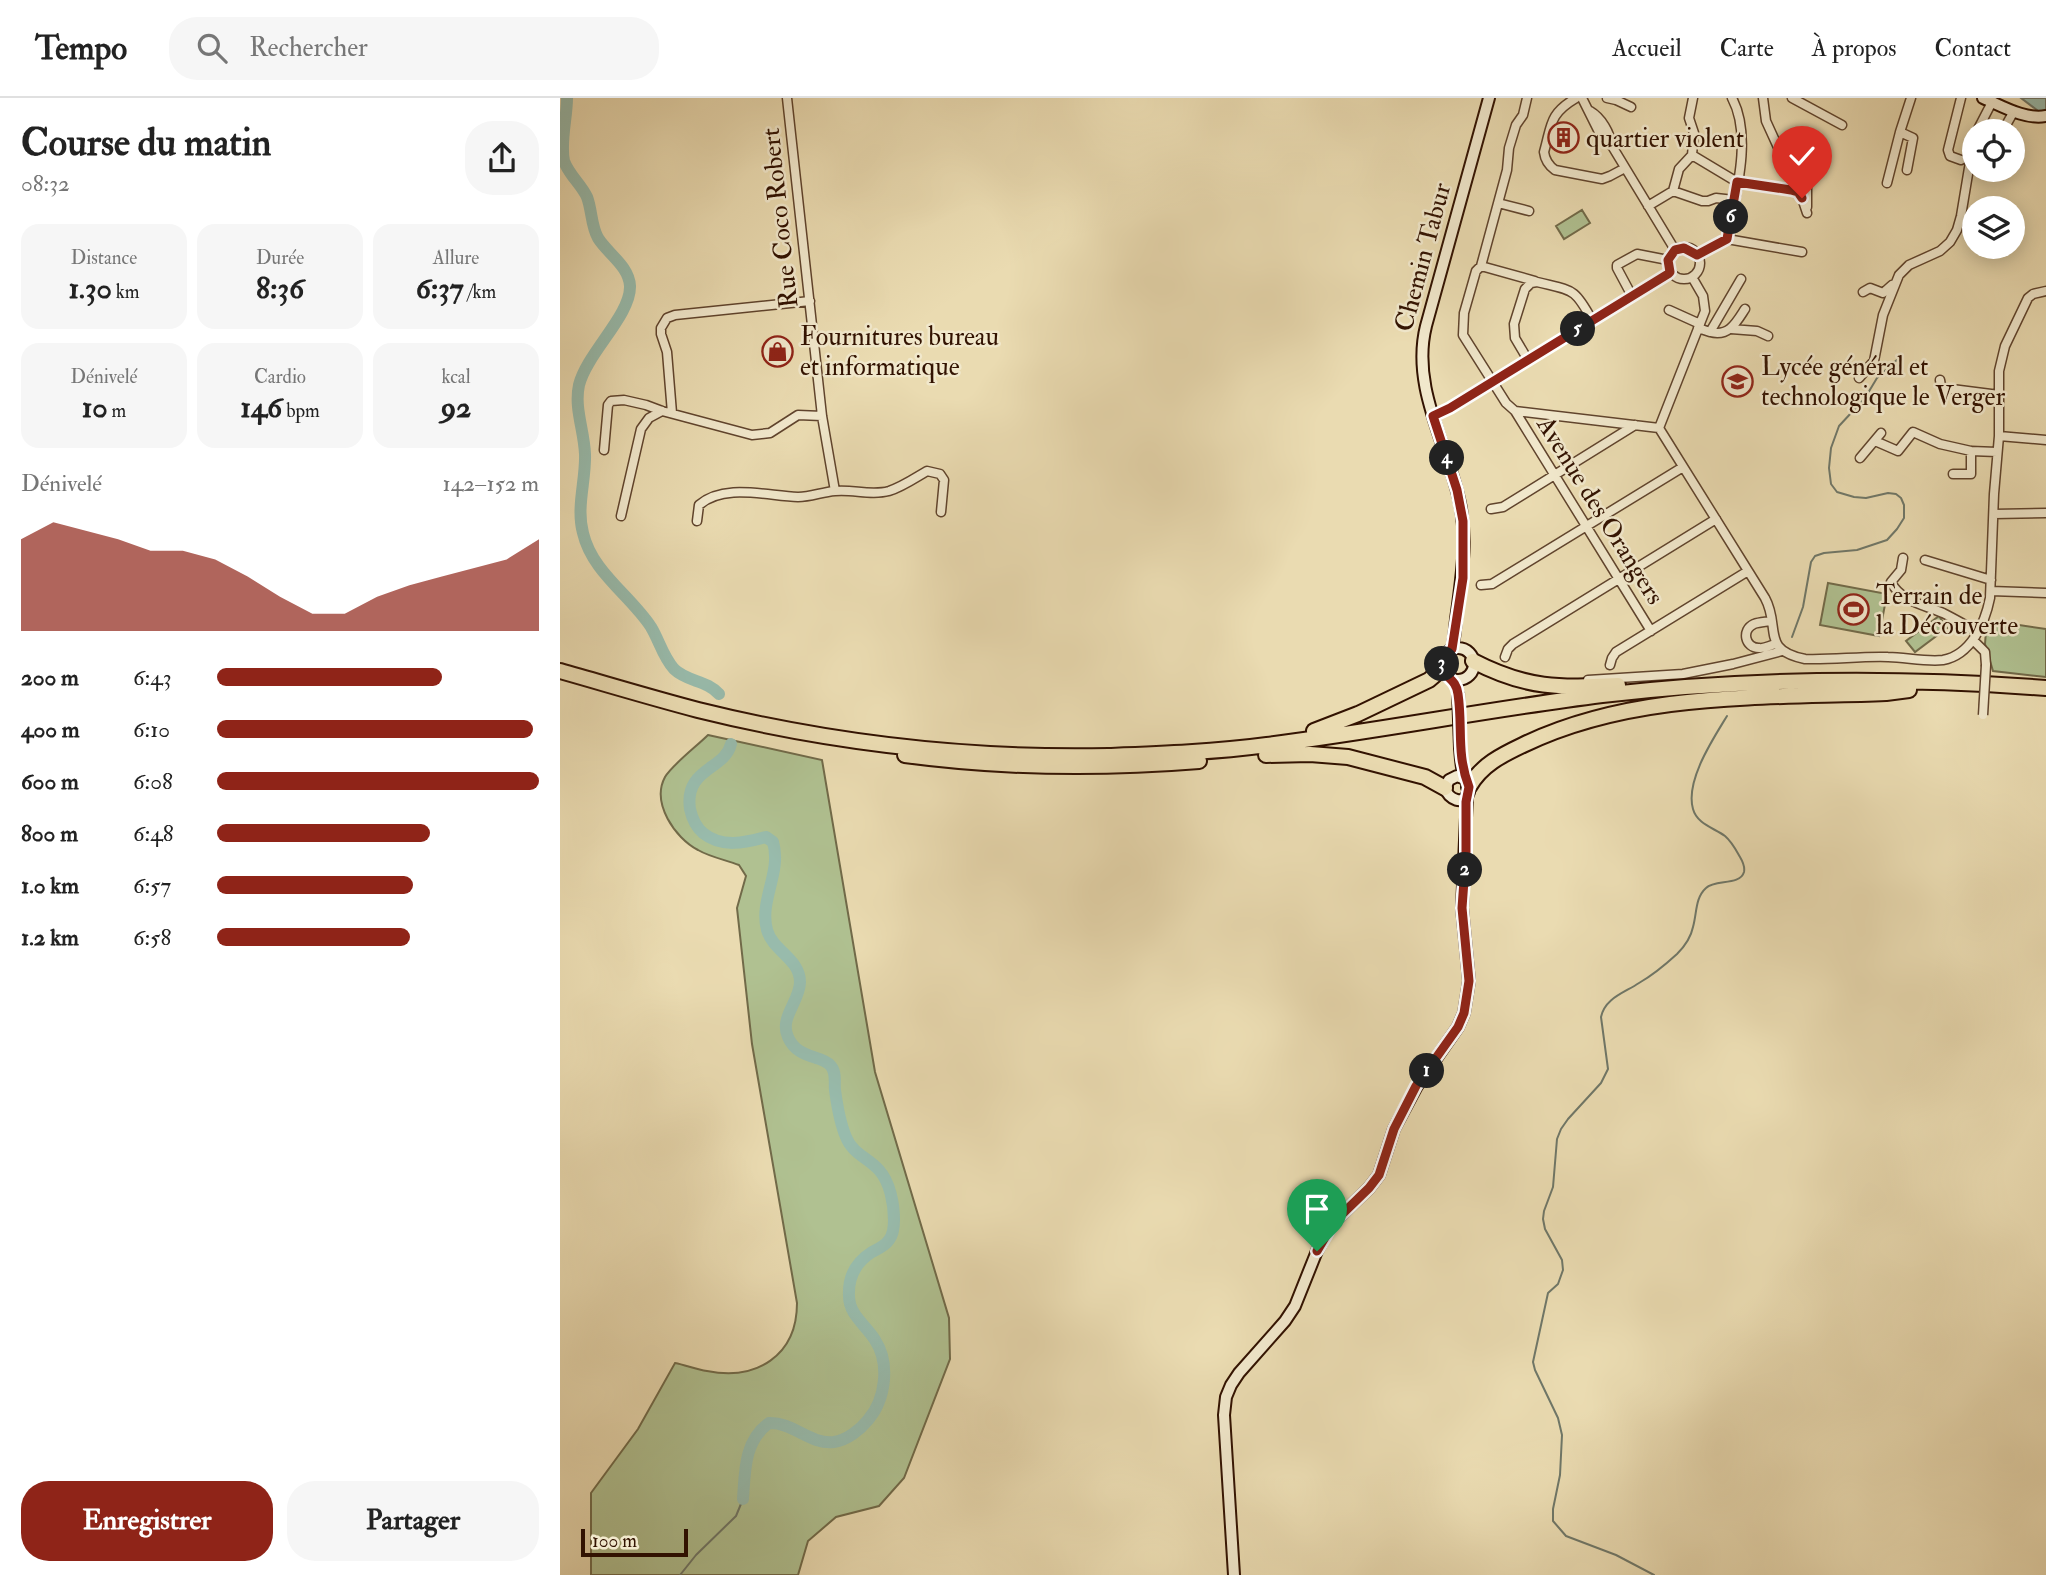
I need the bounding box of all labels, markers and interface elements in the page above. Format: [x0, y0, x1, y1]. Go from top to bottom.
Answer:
search box [169, 17, 659, 80]
text: Tempo [35, 28, 127, 69]
icon: search [193, 29, 231, 67]
text: Rechercher [249, 32, 368, 64]
text: Accueil [1612, 33, 1682, 64]
text: Carte [1720, 33, 1774, 64]
text: À propos [1812, 33, 1897, 64]
text: Contact [1935, 33, 2011, 64]
text: Course du matin [21, 119, 271, 167]
map controls [1962, 119, 2025, 259]
button: locate [1962, 119, 2025, 182]
button: share [465, 121, 539, 195]
building icon: quartier violent [1546, 121, 1580, 155]
place label: quartier violent [1586, 123, 1744, 155]
street label: Rue Coco Robert [755, 126, 805, 309]
pin [1772, 126, 1832, 198]
icon: check [1783, 137, 1821, 175]
text: 08:32 [21, 169, 70, 198]
street label: Chemin Tabur [1388, 179, 1458, 335]
button: layers [1962, 196, 2025, 259]
pin: 6 [1714, 200, 1748, 234]
text: 6 [1726, 204, 1735, 228]
text: Distance [71, 246, 137, 270]
text: Durée [256, 246, 304, 270]
text: Allure [433, 246, 479, 270]
text: 1.30 [68, 270, 112, 307]
text: 8:36 [256, 270, 304, 307]
text: 6:37 [416, 270, 464, 307]
text: km [112, 280, 140, 304]
text: /km [464, 280, 496, 304]
pin: 5 [1560, 312, 1596, 346]
text: 5 [1573, 316, 1582, 340]
place label: Fournitures bureau et informatique [800, 321, 999, 383]
shop icon: Fournitures bureau et informatique [760, 334, 794, 368]
place label: Lycée général et technologique le Verger [1761, 351, 2005, 413]
school or university icon: Lycée général et technologique le Verger [1721, 364, 1755, 398]
text: Dénivelé [71, 365, 137, 389]
text: Cardio [254, 365, 306, 389]
text: kcal [441, 365, 471, 389]
text: 10 [82, 389, 108, 426]
text: 146 [240, 389, 282, 426]
text: 92 [441, 389, 471, 426]
text: m [108, 399, 126, 423]
text: bpm [282, 399, 320, 423]
street label: Avenue des Orangers [1529, 410, 1671, 611]
pin: 4 [1430, 440, 1464, 476]
text: 4 [1441, 445, 1452, 469]
text: Dénivelé [21, 469, 102, 498]
text: 142–152 m [443, 469, 539, 498]
place label: Terrain de la Découverte [1876, 580, 2018, 642]
sports icon: Terrain de la Découverte [1836, 593, 1870, 627]
pin: 3 [1424, 646, 1460, 682]
text: 3 [1438, 651, 1445, 675]
text: 200 m [21, 663, 79, 692]
text: 6:43 [133, 663, 172, 692]
text: 400 m [21, 715, 80, 744]
text: 6:10 [133, 715, 170, 744]
text: 600 m [21, 767, 79, 796]
text: 6:08 [133, 767, 173, 796]
text: 800 m [21, 819, 78, 848]
text: 6:48 [133, 819, 173, 848]
pin: 2 [1448, 852, 1482, 888]
text: 2 [1460, 857, 1469, 881]
text: 1.0 km [21, 871, 79, 900]
text: 6:57 [133, 871, 171, 900]
text: 1.2 km [21, 923, 79, 952]
text: 6:58 [133, 923, 171, 952]
pin: 1 [1410, 1054, 1444, 1088]
text: 1 [1423, 1058, 1430, 1082]
pin [1287, 1179, 1347, 1251]
icon: arrive [1298, 1190, 1336, 1228]
button: Enregistrer [21, 1481, 273, 1561]
button: Partager [287, 1481, 539, 1561]
scale bar [581, 1526, 688, 1558]
text: 100 m [592, 1529, 637, 1553]

